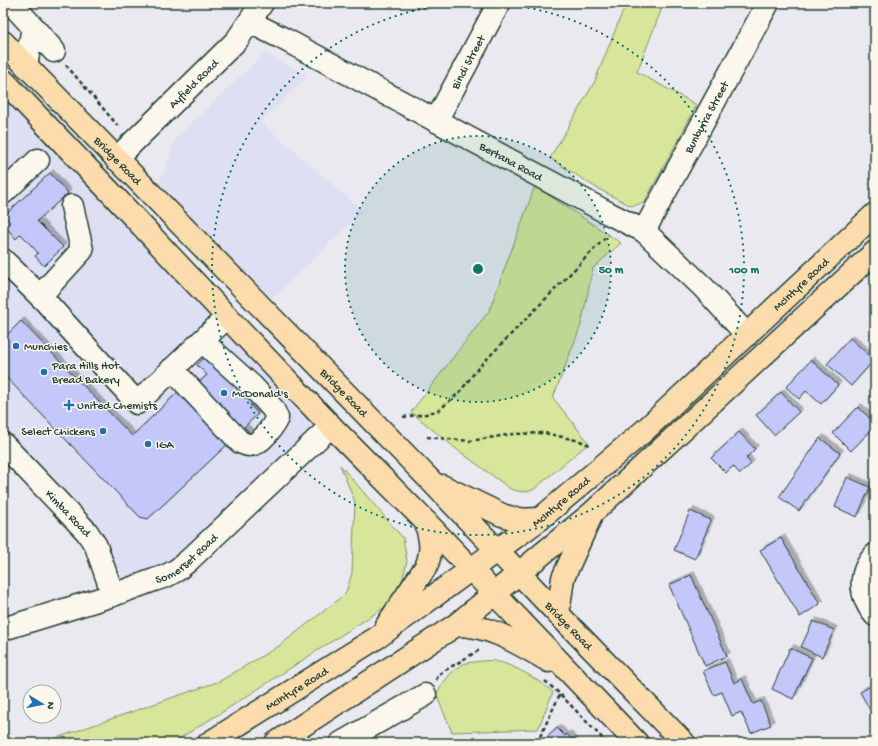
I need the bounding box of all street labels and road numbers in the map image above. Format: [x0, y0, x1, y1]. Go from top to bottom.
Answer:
street label: Bindi Street [449, 33, 490, 93]
street label: Ayfield Road [167, 57, 223, 112]
street label: Bunburra Street [682, 79, 734, 157]
street label: Bridge Road [89, 134, 144, 189]
street label: Bertana Road [475, 140, 545, 186]
street label: McIntyre Road [771, 255, 833, 315]
street label: Bridge Road [316, 366, 370, 421]
street label: McIntyre Road [530, 474, 594, 531]
street label: Kimba Road [41, 488, 94, 541]
street label: Somerset Road [154, 531, 222, 588]
street label: Bridge Road [540, 599, 595, 655]
street label: McIntyre Road [263, 665, 332, 715]

